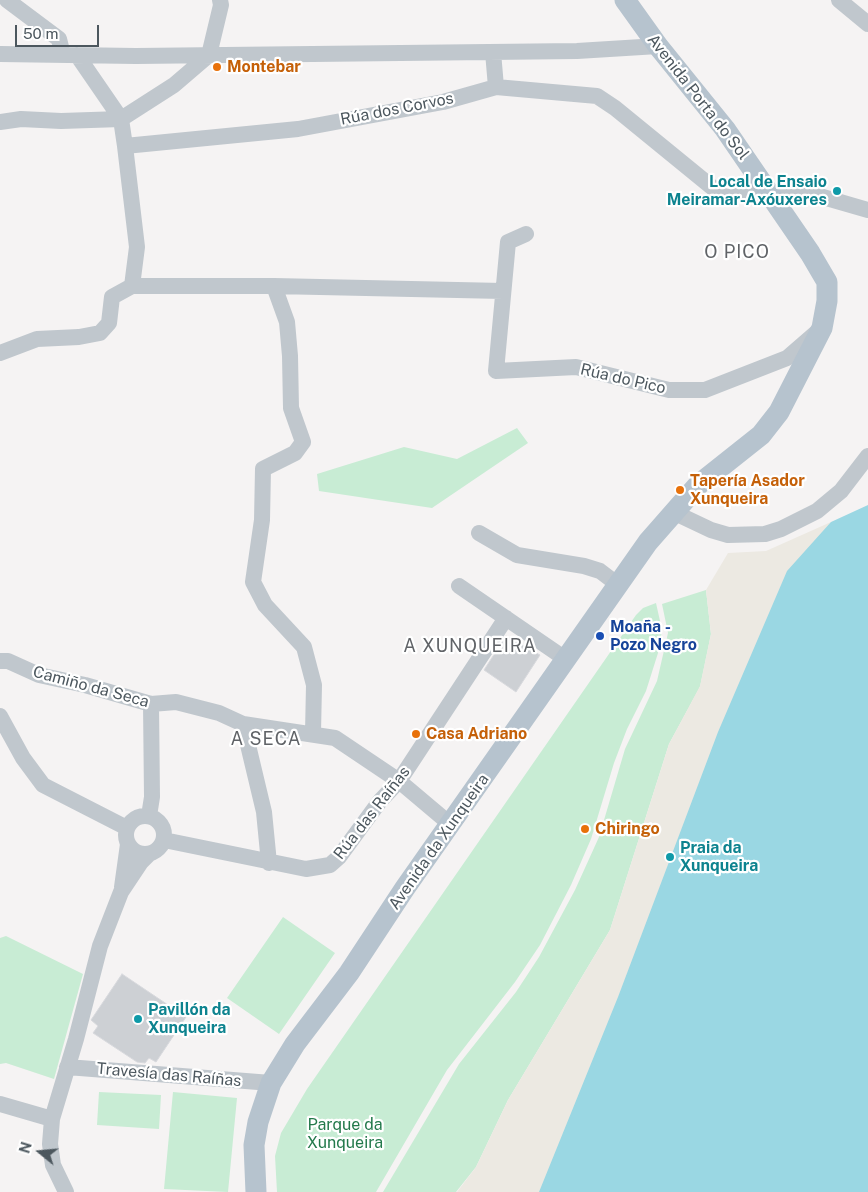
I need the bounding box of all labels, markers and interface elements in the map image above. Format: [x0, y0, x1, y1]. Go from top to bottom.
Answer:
scale bar [18, 15, 101, 47]
text: 50 m [23, 25, 58, 42]
street label: Avenida Porta do Sol [643, 30, 753, 164]
place label: Montebar [227, 57, 301, 77]
marker: Montebar [211, 61, 223, 73]
street label: Rúa dos Corvos [339, 89, 455, 129]
place label: Local de Ensaio Meiramar-Axóuxeres [667, 172, 827, 210]
marker: Local de Ensaio Meiramar-Axóuxeres [831, 185, 843, 197]
district label: O PICO [703, 241, 771, 263]
street label: Rúa do Pico [578, 360, 668, 398]
place label: Tapería Asador Xunqueira [690, 471, 805, 509]
marker: Tapería Asador Xunqueira [674, 484, 686, 496]
place label: Moaña - Pozo Negro [610, 617, 697, 655]
marker: Moaña - Pozo Negro [594, 630, 606, 642]
district label: A XUNQUEIRA [402, 635, 538, 657]
street label: Camiño da Seca [31, 662, 151, 712]
place label: Casa Adriano [426, 724, 527, 744]
district label: A SECA [230, 728, 302, 750]
marker: Casa Adriano [410, 728, 422, 740]
street label: Rúa das Raíñas [330, 763, 414, 863]
street label: Avenida da Xunqueira [385, 770, 493, 914]
place label: Chiringo [595, 819, 660, 839]
marker: Chiringo [579, 823, 591, 835]
place label: Praia da Xunqueira [680, 838, 758, 876]
marker: Praia da Xunqueira [664, 851, 676, 863]
place label: Pavillón da Xunqueira [148, 1000, 231, 1038]
marker: Pavillón da Xunqueira [132, 1013, 144, 1025]
street label: Travesía das Raíñas [96, 1059, 242, 1091]
park label: Parque da Xunqueira [307, 1115, 383, 1153]
north arrow [15, 1127, 65, 1177]
text: N [16, 1140, 35, 1155]

